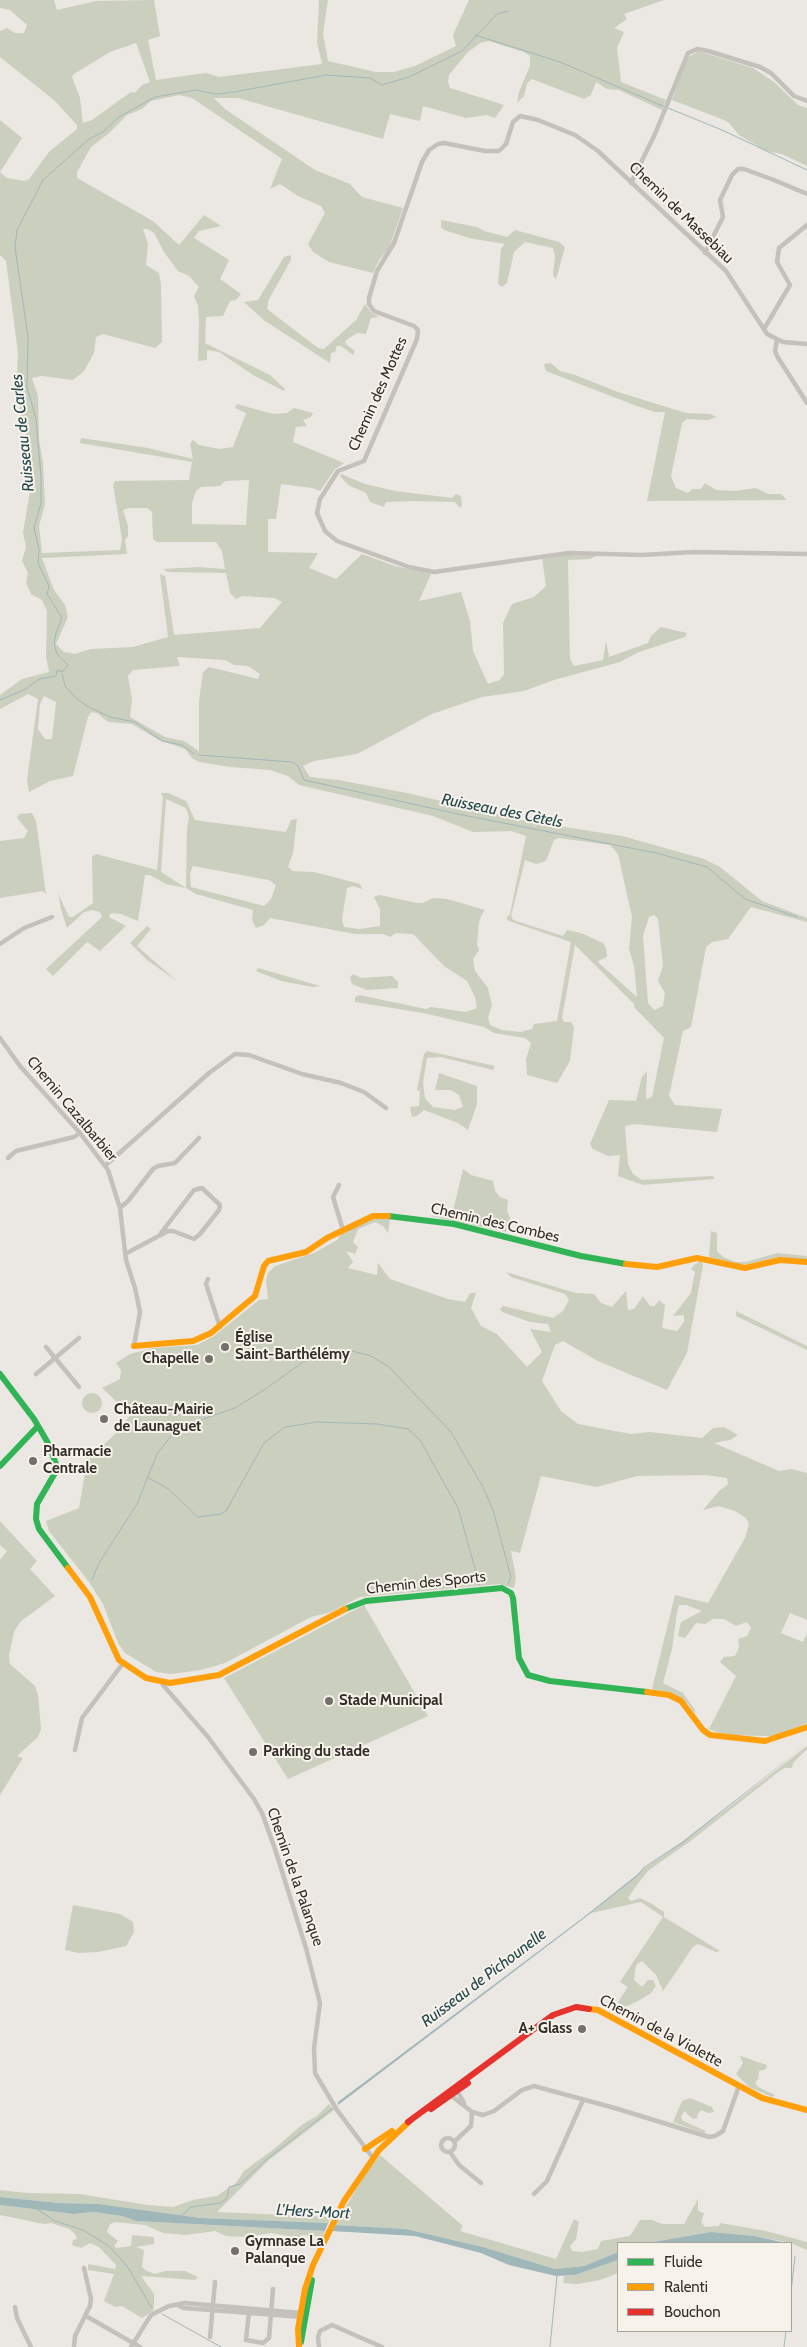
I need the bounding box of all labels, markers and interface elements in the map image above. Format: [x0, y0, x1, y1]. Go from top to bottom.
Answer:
street label: Chemin de Massebiau [625, 158, 737, 268]
street label: Chemin des Mottes [345, 334, 411, 454]
water label: Ruisseau de Carles [7, 373, 39, 493]
water label: Ruisseau des Cètels [440, 790, 564, 832]
street label: Chemin Cazalbarbier [23, 1053, 121, 1165]
street label: Chemin des Combes [429, 1199, 561, 1247]
place label: Église Saint-Barthélémy [235, 1329, 350, 1364]
marker: Église Saint-Barthélémy [219, 1341, 231, 1353]
place label: Chapelle [142, 1350, 199, 1368]
marker: Chapelle [203, 1353, 215, 1365]
place label: Château-Mairie de Launaguet [114, 1401, 213, 1436]
marker: Château-Mairie de Launaguet [98, 1413, 110, 1425]
place label: Pharmacie Centrale [43, 1443, 111, 1478]
marker: Pharmacie Centrale [27, 1455, 39, 1467]
street label: Chemin des Sports [365, 1568, 487, 1598]
place label: Stade Municipal [339, 1692, 443, 1710]
marker: Stade Municipal [323, 1695, 335, 1707]
place label: Parking du stade [263, 1743, 370, 1761]
marker: Parking du stade [247, 1746, 259, 1758]
street label: Chemin de la Palanque [263, 1805, 327, 1949]
water label: Ruisseau de Pichounelle [418, 1925, 550, 2031]
street label: Chemin de la Violette [596, 1991, 726, 2071]
place label: A+ Glass [519, 2020, 572, 2038]
marker: A+ Glass [576, 2023, 588, 2035]
water label: L'Hers-Mort [276, 2200, 350, 2224]
place label: Gymnase La Palanque [245, 2233, 324, 2268]
legend [617, 2242, 792, 2332]
marker: Gymnase La Palanque [229, 2245, 241, 2257]
text: Fluide [664, 2253, 702, 2271]
text: Ralenti [664, 2278, 708, 2296]
text: Bouchon [664, 2303, 721, 2321]

